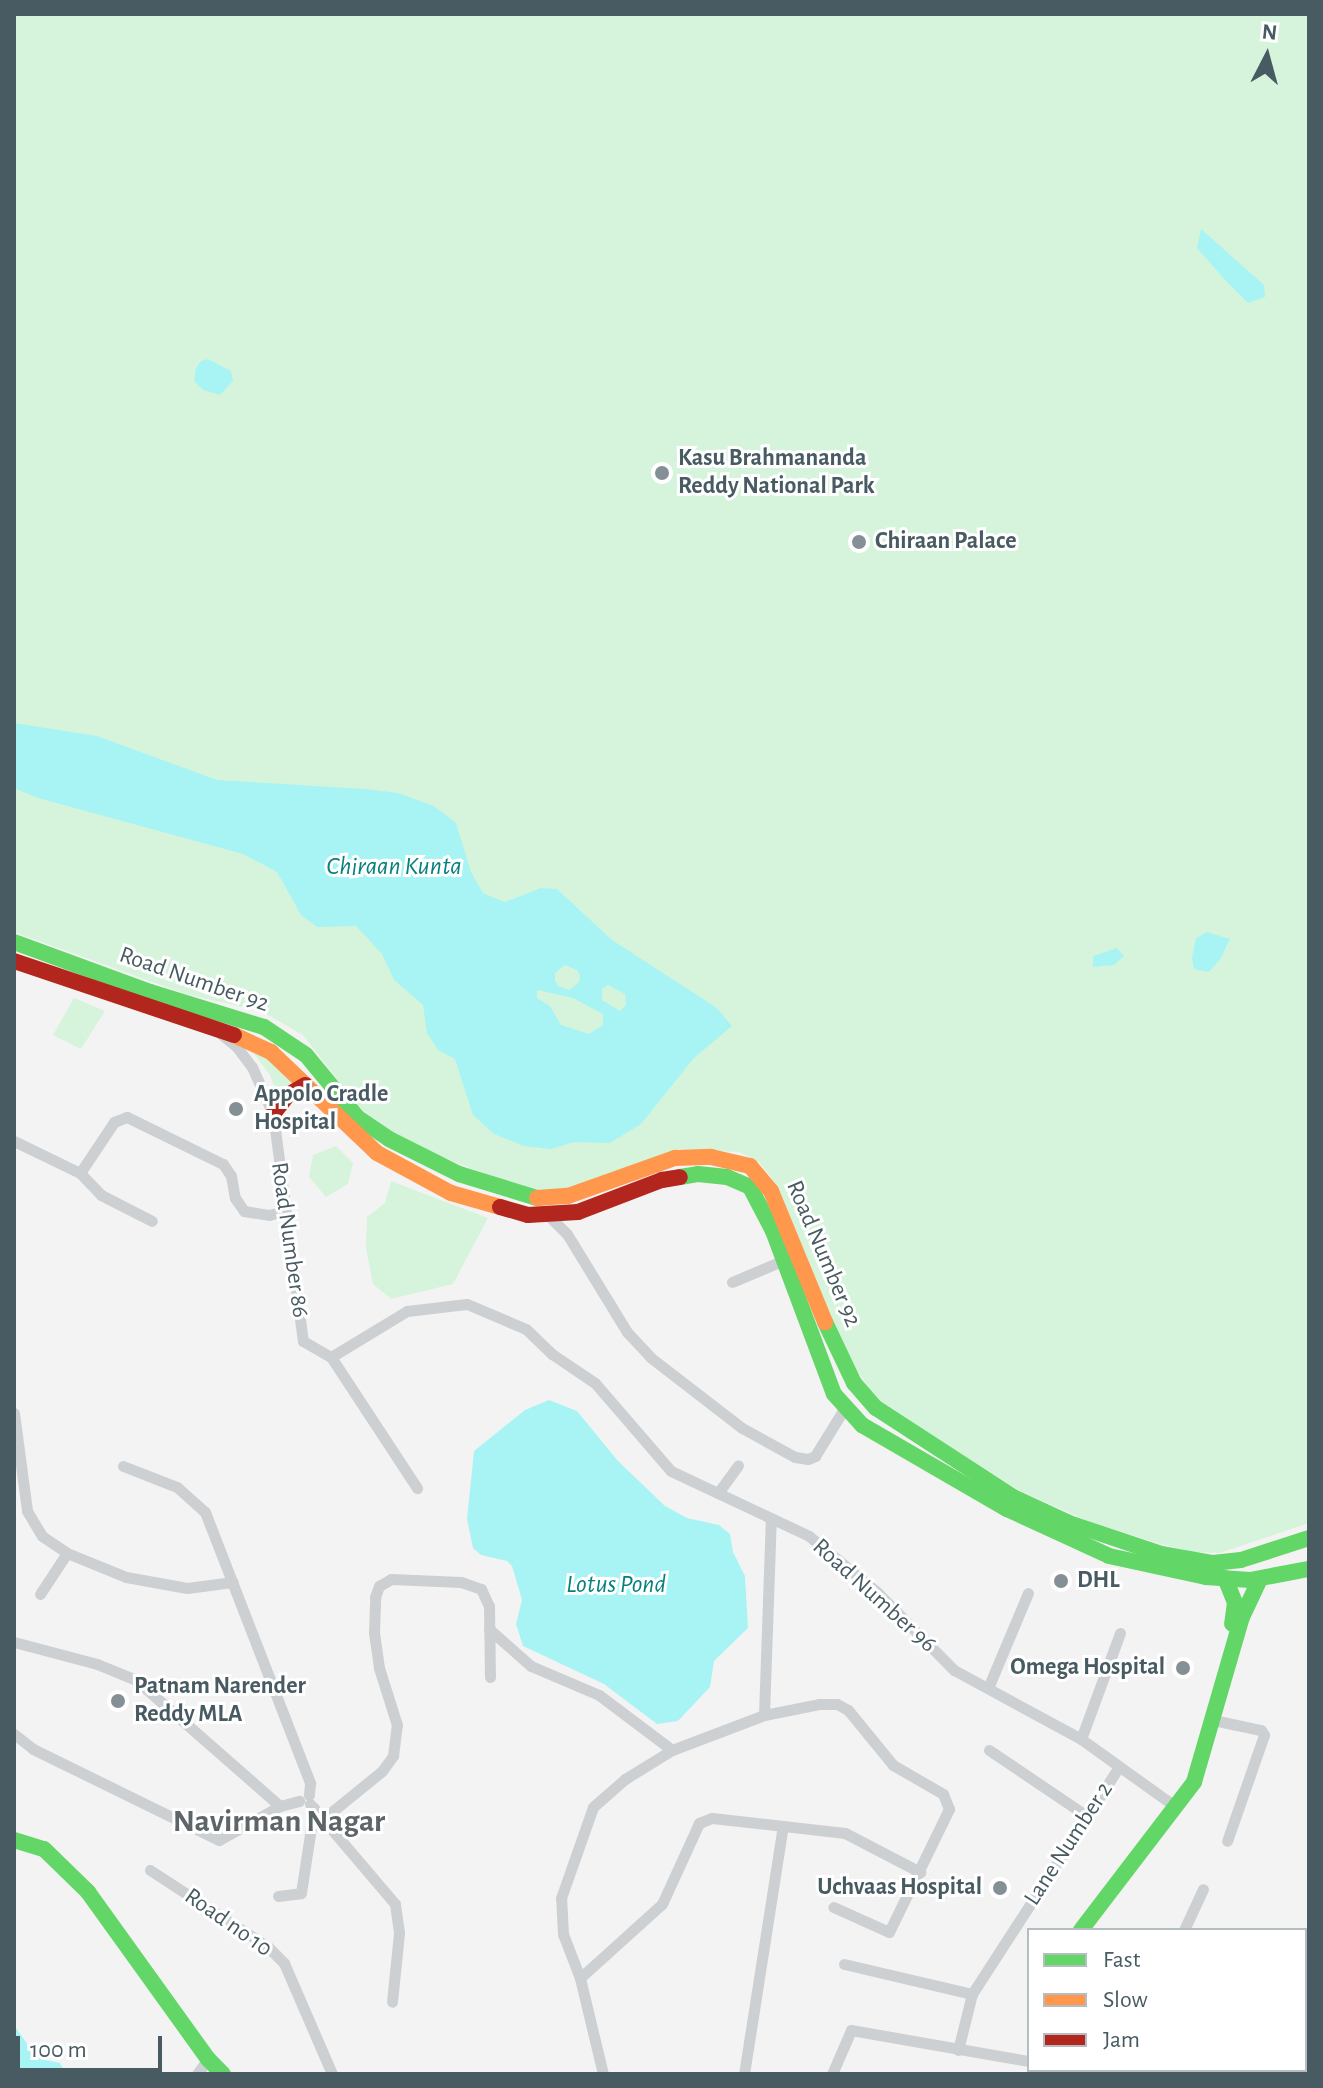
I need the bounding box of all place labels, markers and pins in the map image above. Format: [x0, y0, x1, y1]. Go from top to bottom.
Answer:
place label: Kasu Brahmananda Reddy National Park [678, 445, 875, 501]
marker: Kasu Brahmananda Reddy National Park [653, 464, 671, 482]
place label: Chiraan Palace [875, 528, 1017, 556]
marker: Chiraan Palace [850, 533, 868, 551]
place label: Appolo Cradle Hospital [254, 1081, 388, 1137]
marker: Appolo Cradle Hospital [225, 1098, 247, 1120]
place label: DHL [1077, 1567, 1120, 1595]
marker: DHL [1052, 1572, 1070, 1590]
place label: Omega Hospital [1010, 1654, 1165, 1682]
marker: Omega Hospital [1172, 1657, 1194, 1679]
place label: Patnam Narender Reddy MLA [134, 1673, 306, 1729]
marker: Patnam Narender Reddy MLA [109, 1692, 127, 1710]
place label: Uchvaas Hospital [817, 1874, 982, 1902]
marker: Uchvaas Hospital [989, 1877, 1011, 1899]

